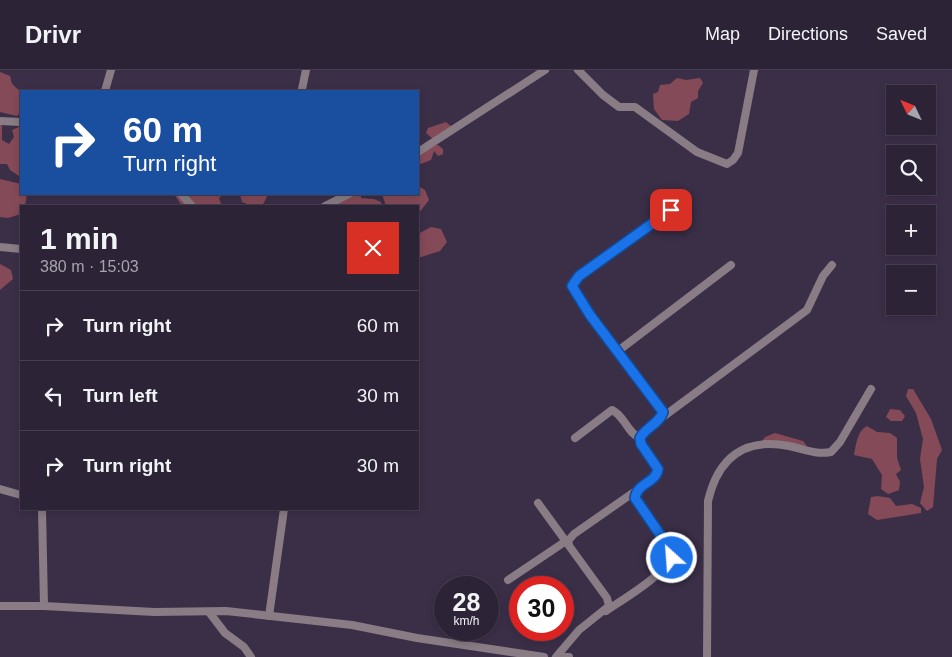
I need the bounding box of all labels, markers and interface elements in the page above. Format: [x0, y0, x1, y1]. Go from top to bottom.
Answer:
text: Drivr [25, 21, 81, 48]
text: Map [705, 24, 740, 44]
text: Directions [768, 24, 848, 44]
text: Saved [876, 24, 927, 44]
north arrow [886, 85, 936, 135]
map controls [886, 85, 936, 315]
icon: right [40, 110, 105, 175]
text: 60 m [123, 110, 203, 149]
button: search [886, 145, 936, 195]
text: Turn right [123, 151, 216, 176]
pin [650, 189, 692, 231]
icon: arrive [657, 196, 685, 224]
button: + [886, 205, 936, 255]
text: 1 min [40, 222, 118, 255]
button: close [347, 222, 399, 274]
text: 380 m · 15:03 [40, 258, 139, 275]
button: − [886, 265, 936, 315]
icon: right [40, 312, 68, 340]
text: Turn right [83, 315, 171, 336]
text: 60 m [357, 315, 399, 336]
icon: left [40, 382, 68, 410]
text: Turn left [83, 385, 158, 406]
text: 30 m [357, 385, 399, 406]
icon: right [40, 452, 68, 480]
text: Turn right [83, 455, 171, 476]
text: 30 m [357, 455, 399, 476]
position arrow [645, 531, 697, 583]
speed limit sign: 30 [509, 576, 574, 641]
text: 28 [453, 588, 480, 616]
text: km/h [453, 614, 480, 628]

